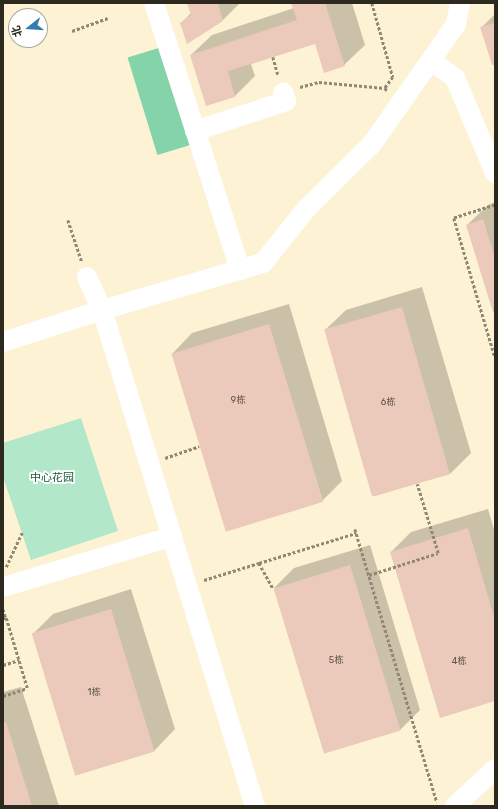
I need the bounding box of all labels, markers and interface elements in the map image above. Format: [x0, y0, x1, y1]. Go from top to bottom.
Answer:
north arrow [8, 8, 48, 48]
text: 北 [9, 24, 25, 39]
house number: 9栋 [231, 395, 245, 405]
house number: 6栋 [381, 397, 395, 407]
park label: 中心花园 [30, 471, 74, 485]
house number: 5栋 [329, 655, 343, 665]
house number: 4栋 [452, 656, 466, 666]
house number: 1栋 [88, 687, 100, 697]

